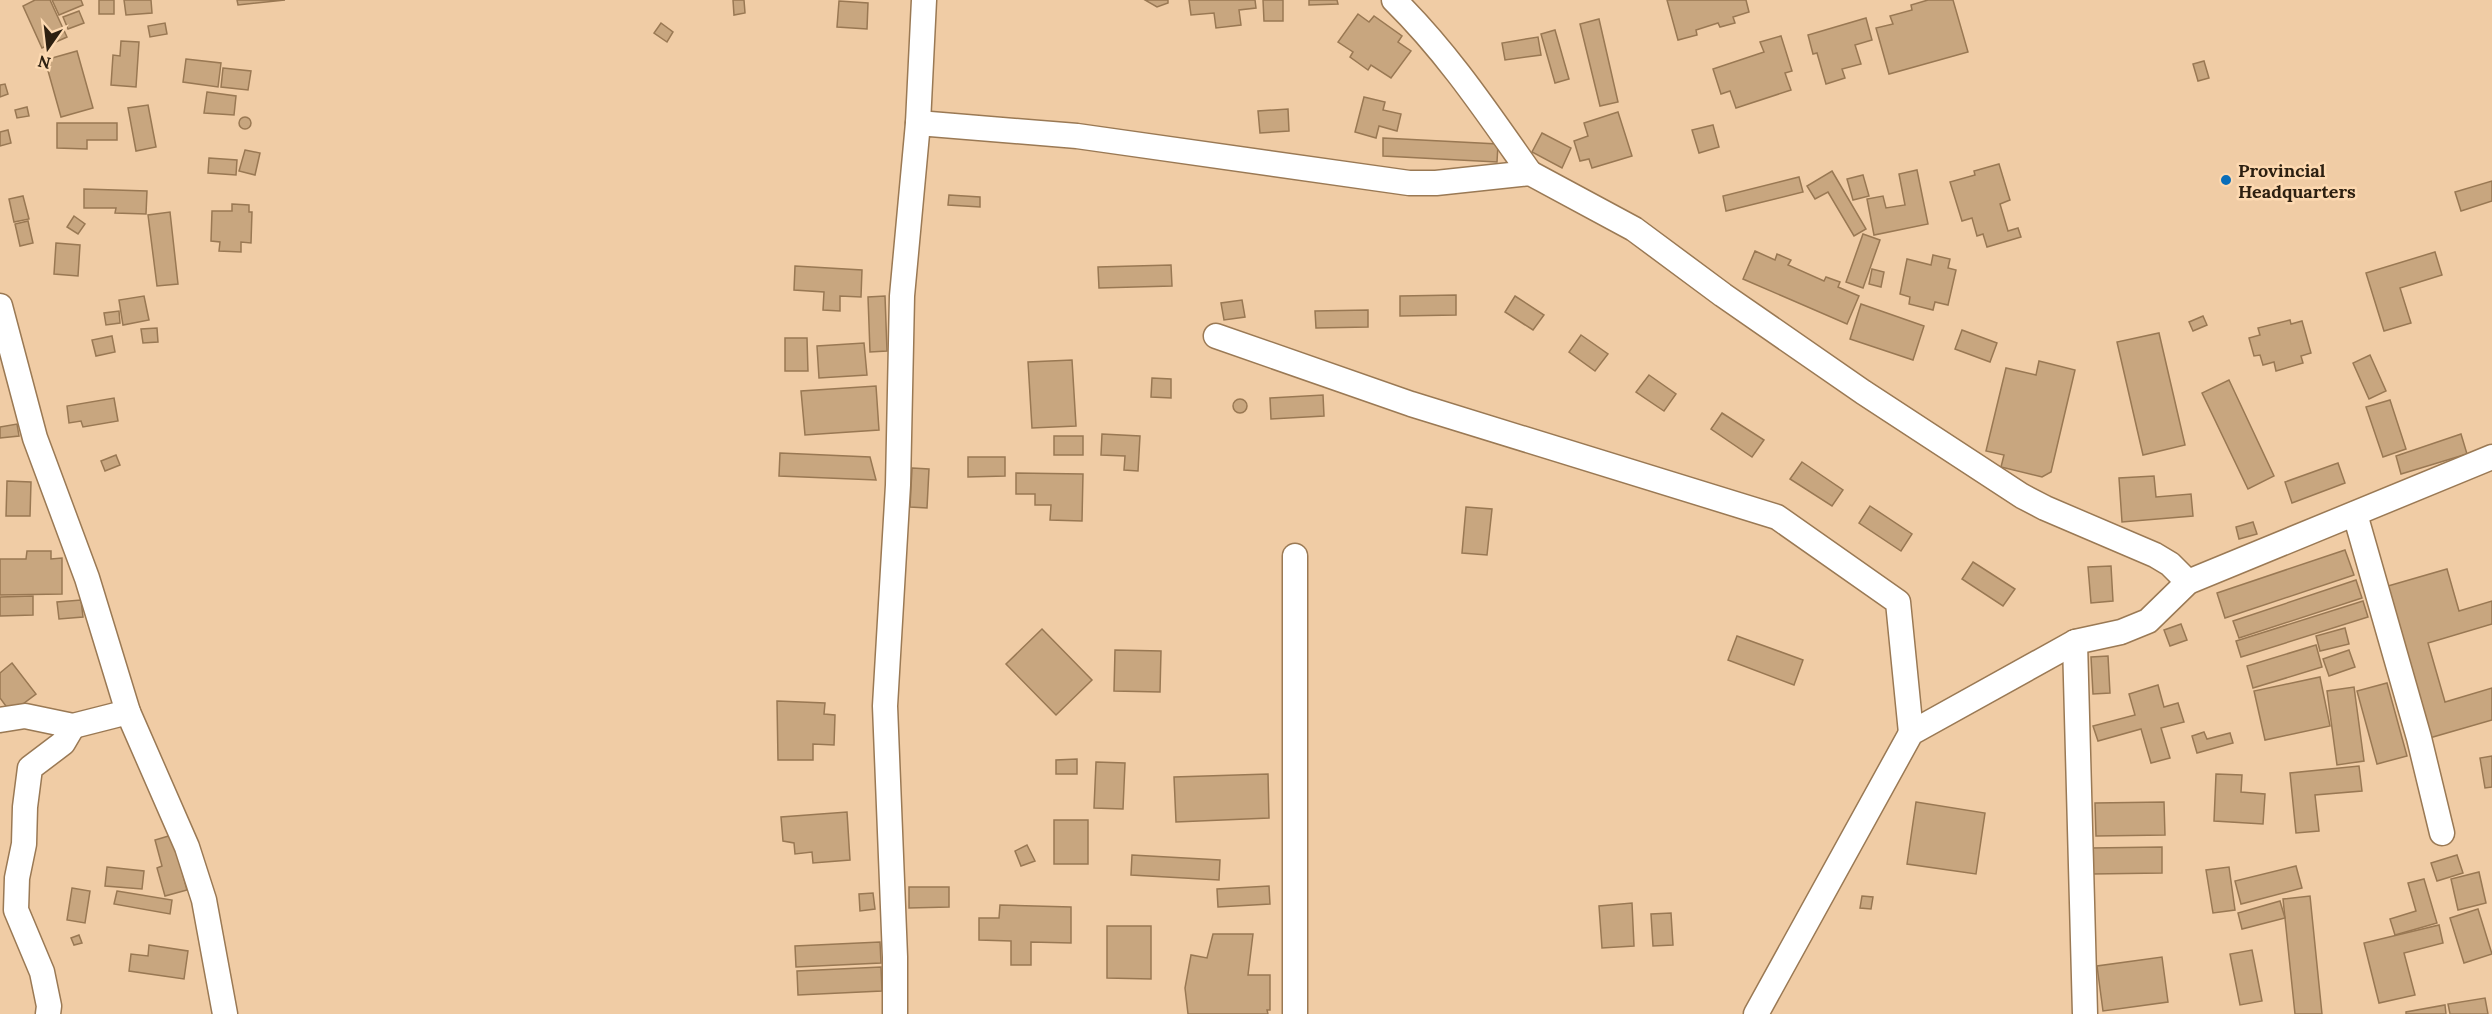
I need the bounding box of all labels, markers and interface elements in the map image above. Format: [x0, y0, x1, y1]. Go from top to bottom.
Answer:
north arrow [18, 18, 78, 78]
text: N [36, 51, 53, 74]
place label: Provincial Headquarters [2238, 159, 2356, 203]
marker: Provincial Headquarters [2219, 173, 2233, 187]

